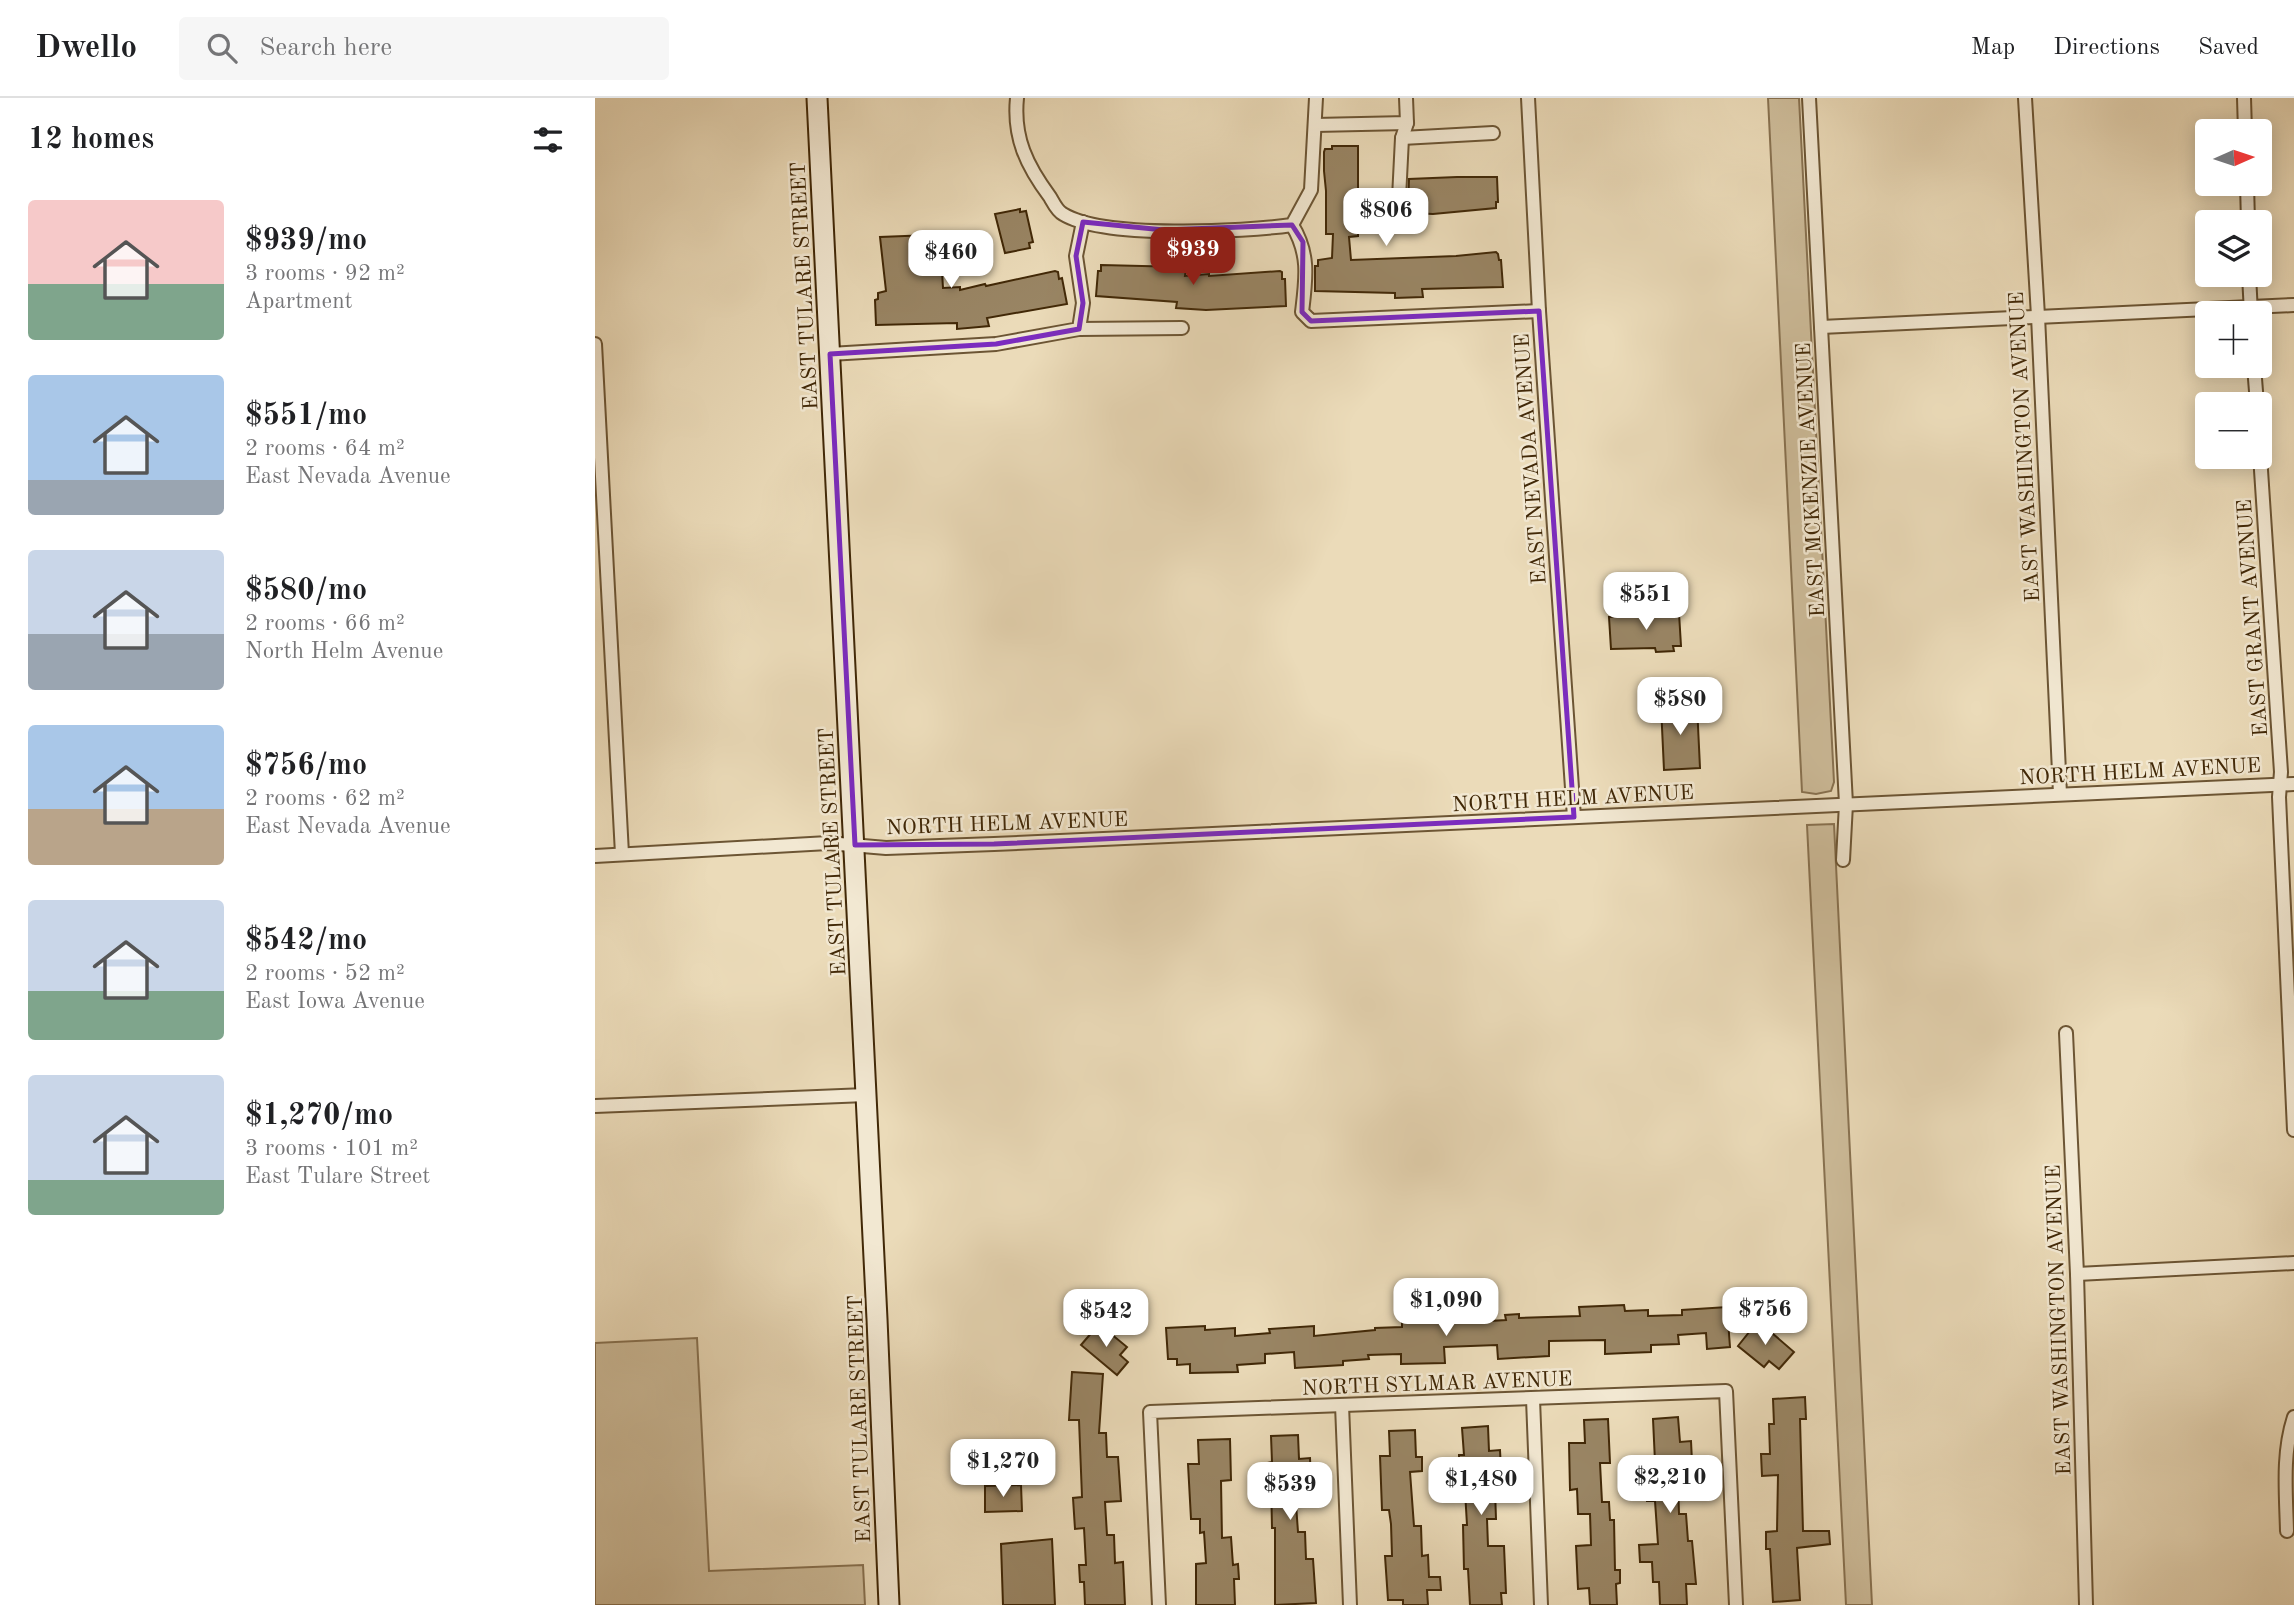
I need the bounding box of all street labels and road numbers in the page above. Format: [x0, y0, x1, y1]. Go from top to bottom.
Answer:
street label: EAST TULARE STREET [789, 161, 822, 410]
street label: EAST WASHINGTON AVENUE [2007, 291, 2044, 603]
street label: EAST NEVADA AVENUE [1512, 333, 1551, 585]
street label: EAST MCKENZIE AVENUE [1794, 342, 1829, 618]
street label: EAST GRANT AVENUE [2235, 498, 2272, 737]
street label: EAST TULARE STREET [817, 727, 850, 976]
street label: NORTH HELM AVENUE [2019, 756, 2262, 789]
street label: NORTH HELM AVENUE [1452, 783, 1695, 816]
street label: NORTH HELM AVENUE [886, 810, 1128, 839]
street label: EAST WASHINGTON AVENUE [2044, 1164, 2075, 1476]
street label: EAST TULARE STREET [846, 1294, 875, 1543]
street label: NORTH SYLMAR AVENUE [1301, 1369, 1573, 1400]

